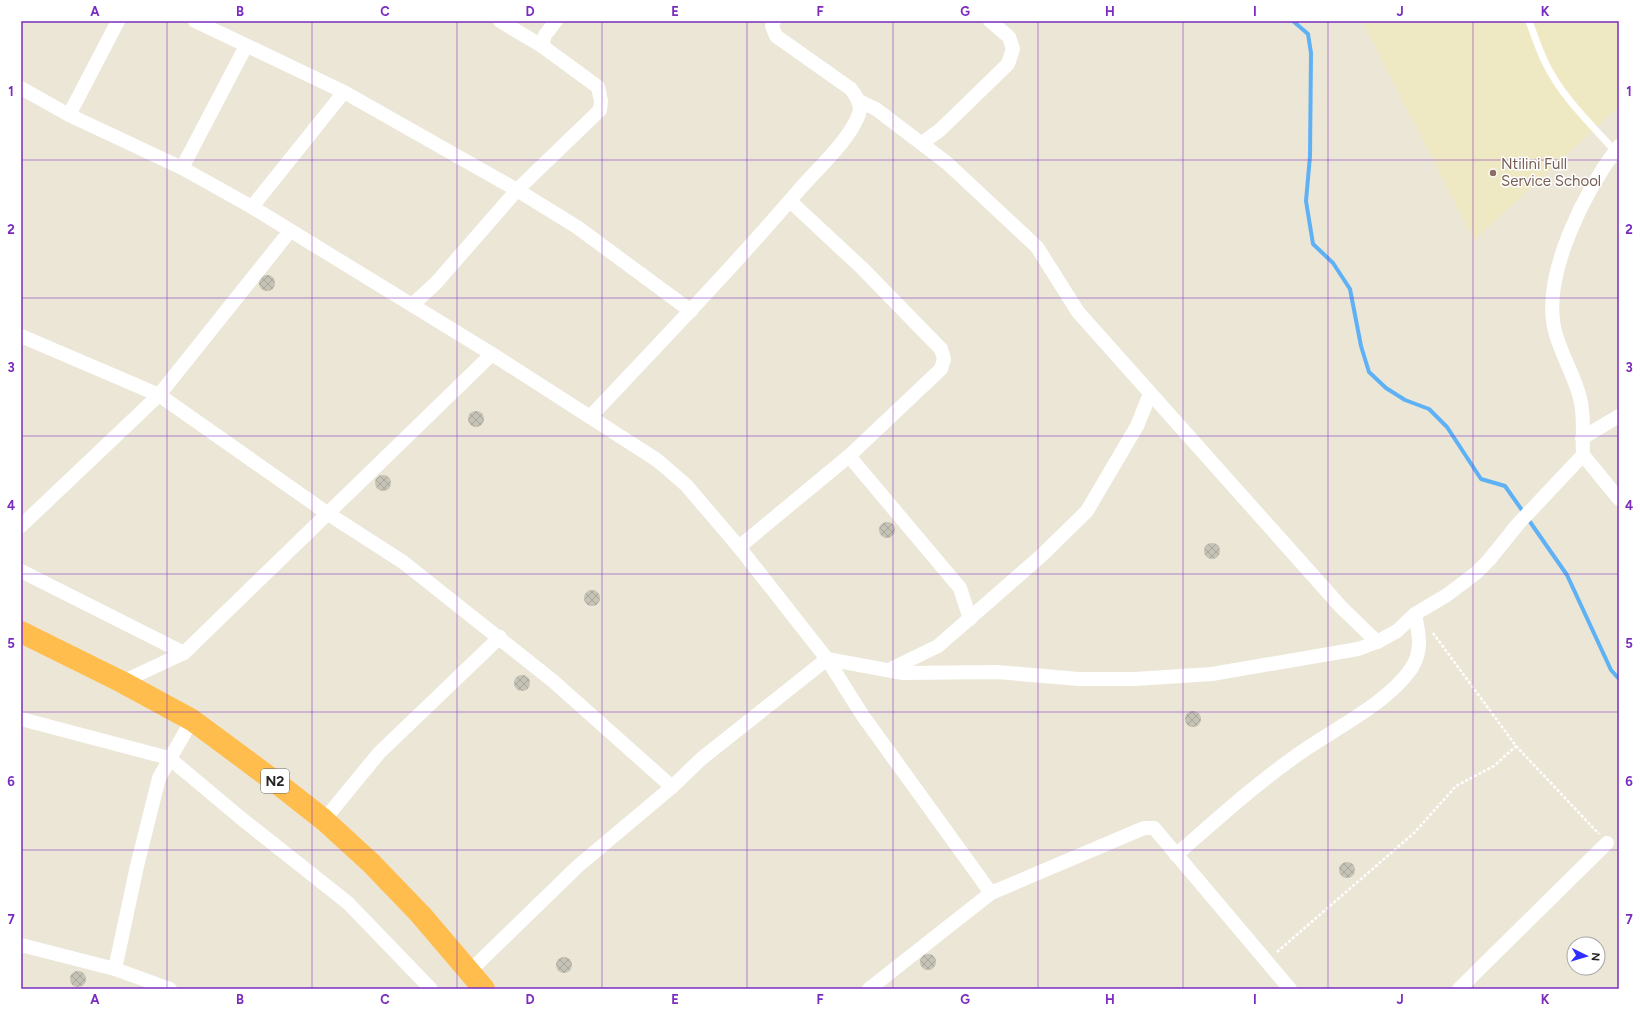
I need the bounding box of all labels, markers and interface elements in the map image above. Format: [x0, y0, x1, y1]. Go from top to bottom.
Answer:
text: A [90, 4, 100, 19]
text: B [236, 4, 244, 19]
text: C [380, 4, 390, 19]
text: D [525, 4, 535, 19]
text: E [671, 4, 679, 19]
text: F [816, 4, 824, 19]
text: G [960, 4, 970, 19]
text: H [1105, 4, 1115, 19]
text: I [1253, 4, 1257, 19]
text: J [1396, 4, 1404, 19]
text: K [1541, 4, 1550, 19]
text: 1 [8, 84, 14, 99]
text: 1 [1626, 84, 1632, 99]
place label: Ntilini Full Service School [1501, 155, 1601, 190]
marker: Ntilini Full Service School [1488, 168, 1498, 178]
text: 2 [7, 222, 15, 237]
text: 2 [1625, 222, 1633, 237]
text: 3 [7, 360, 15, 375]
text: 3 [1625, 360, 1633, 375]
text: 4 [7, 498, 15, 513]
text: 4 [1625, 498, 1633, 513]
text: 5 [7, 636, 15, 651]
text: 5 [1625, 636, 1633, 651]
road number: N2 [261, 769, 289, 793]
text: 6 [7, 774, 15, 789]
text: 6 [1625, 774, 1633, 789]
text: 7 [7, 912, 15, 927]
text: 7 [1625, 912, 1633, 927]
north arrow [1566, 936, 1606, 976]
text: N [1589, 952, 1602, 962]
text: A [90, 992, 100, 1007]
text: B [236, 992, 244, 1007]
text: C [380, 992, 390, 1007]
text: D [525, 992, 535, 1007]
text: E [671, 992, 679, 1007]
text: F [816, 992, 824, 1007]
text: G [960, 992, 970, 1007]
text: H [1105, 992, 1115, 1007]
text: I [1253, 992, 1257, 1007]
text: J [1396, 992, 1404, 1007]
text: K [1541, 992, 1550, 1007]

